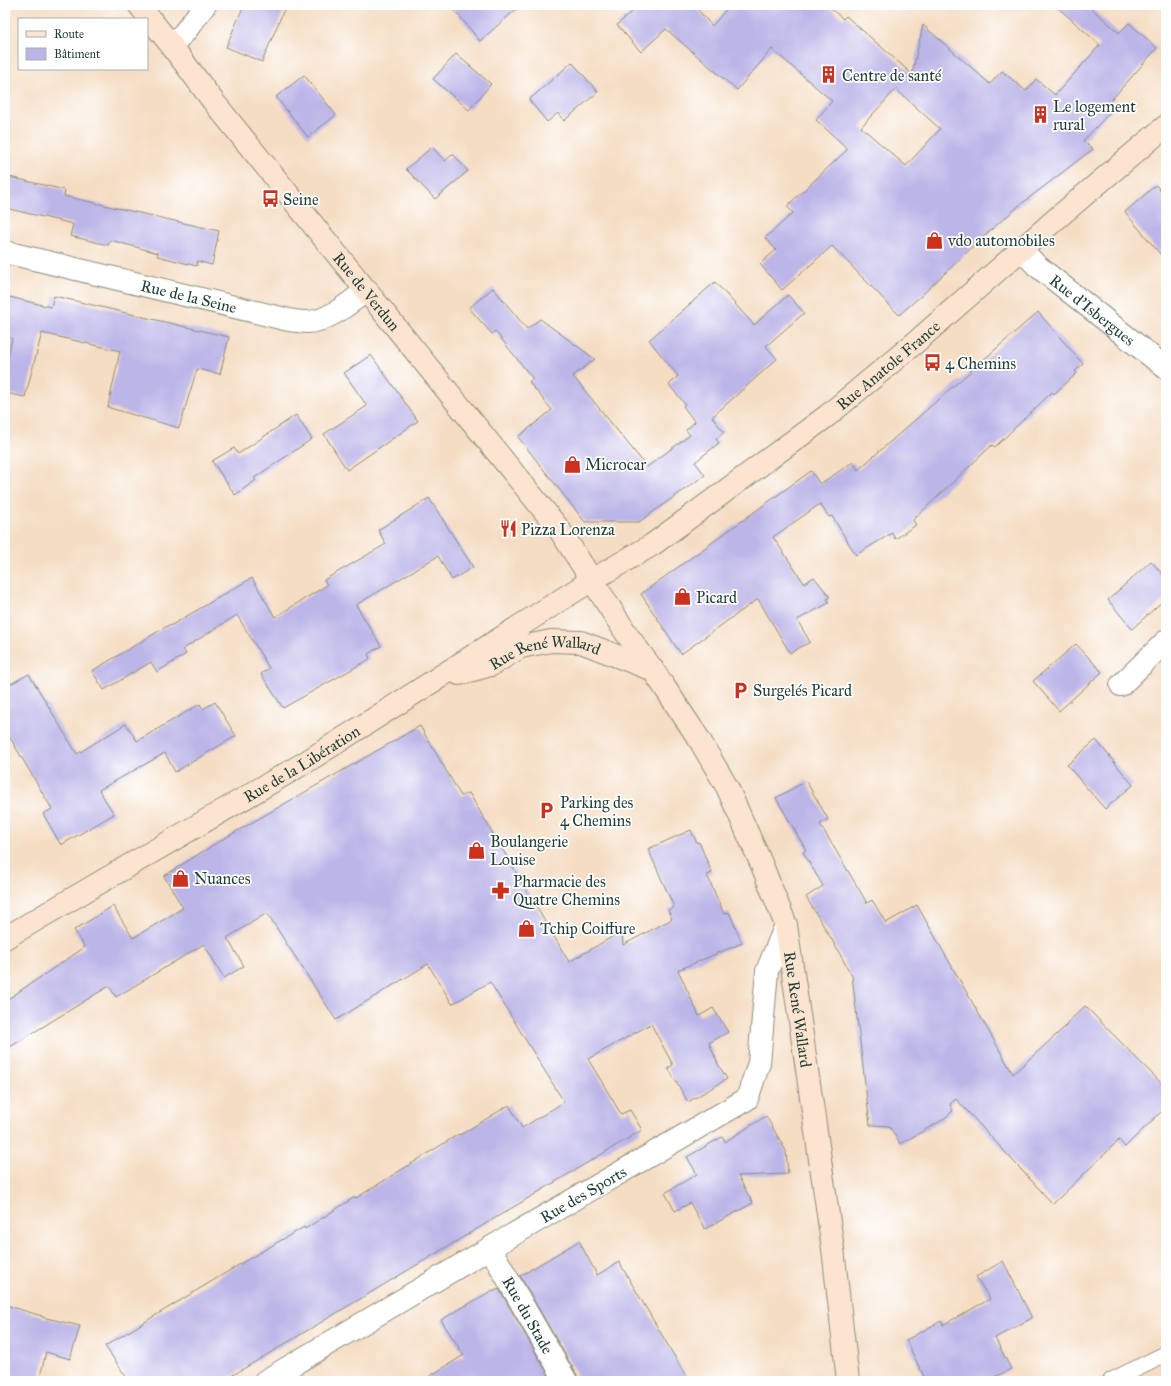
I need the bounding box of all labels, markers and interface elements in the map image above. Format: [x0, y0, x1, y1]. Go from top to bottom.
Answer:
legend [18, 18, 148, 70]
text: Route [54, 27, 84, 41]
text: Bâtiment [54, 47, 101, 61]
building icon: Centre de santé [819, 65, 839, 85]
place label: Centre de santé [842, 66, 942, 85]
place label: Le logement rural [1053, 97, 1136, 134]
building icon: Le logement rural [1030, 105, 1050, 125]
bus stop icon: Seine [260, 189, 280, 209]
place label: Seine [283, 190, 319, 209]
shop icon: vdo automobiles [925, 230, 945, 250]
place label: vdo automobiles [947, 231, 1055, 250]
street label: Rue de Verdun [329, 248, 405, 335]
street label: Rue d'Isbergues [1046, 270, 1139, 349]
street label: Rue de la Seine [139, 275, 239, 317]
street label: Rue Anatole France [832, 316, 944, 414]
bus stop icon: 4 Chemins [922, 353, 942, 373]
place label: 4 Chemins [945, 354, 1016, 373]
shop icon: Microcar [562, 454, 582, 474]
place label: Microcar [585, 455, 646, 474]
restaurant icon: Pizza Lorenza [498, 519, 518, 539]
place label: Pizza Lorenza [521, 520, 615, 539]
shop icon: Picard [673, 587, 693, 607]
place label: Picard [696, 588, 737, 607]
street label: Rue René Wallard [485, 632, 604, 674]
parking icon: Surgelés Picard [730, 680, 750, 700]
place label: Surgelés Picard [753, 681, 852, 701]
street label: Rue de la Libération [240, 721, 363, 806]
place label: Parking des 4 Chemins [560, 793, 634, 830]
parking icon: Parking des 4 Chemins [537, 801, 557, 821]
place label: Boulangerie Louise [490, 832, 568, 869]
shop icon: Boulangerie Louise [467, 840, 487, 860]
shop icon: Nuances [171, 868, 191, 888]
place label: Nuances [194, 869, 251, 888]
place label: Pharmacie des Quatre Chemins [513, 872, 620, 909]
pharmacy icon: Pharmacie des Quatre Chemins [490, 880, 510, 900]
shop icon: Tchip Coiffure [517, 918, 537, 938]
place label: Tchip Coiffure [540, 919, 636, 938]
street label: Rue René Wallard [780, 950, 816, 1069]
street label: Rue des Sports [537, 1161, 630, 1226]
street label: Rue du Stade [499, 1273, 558, 1357]

